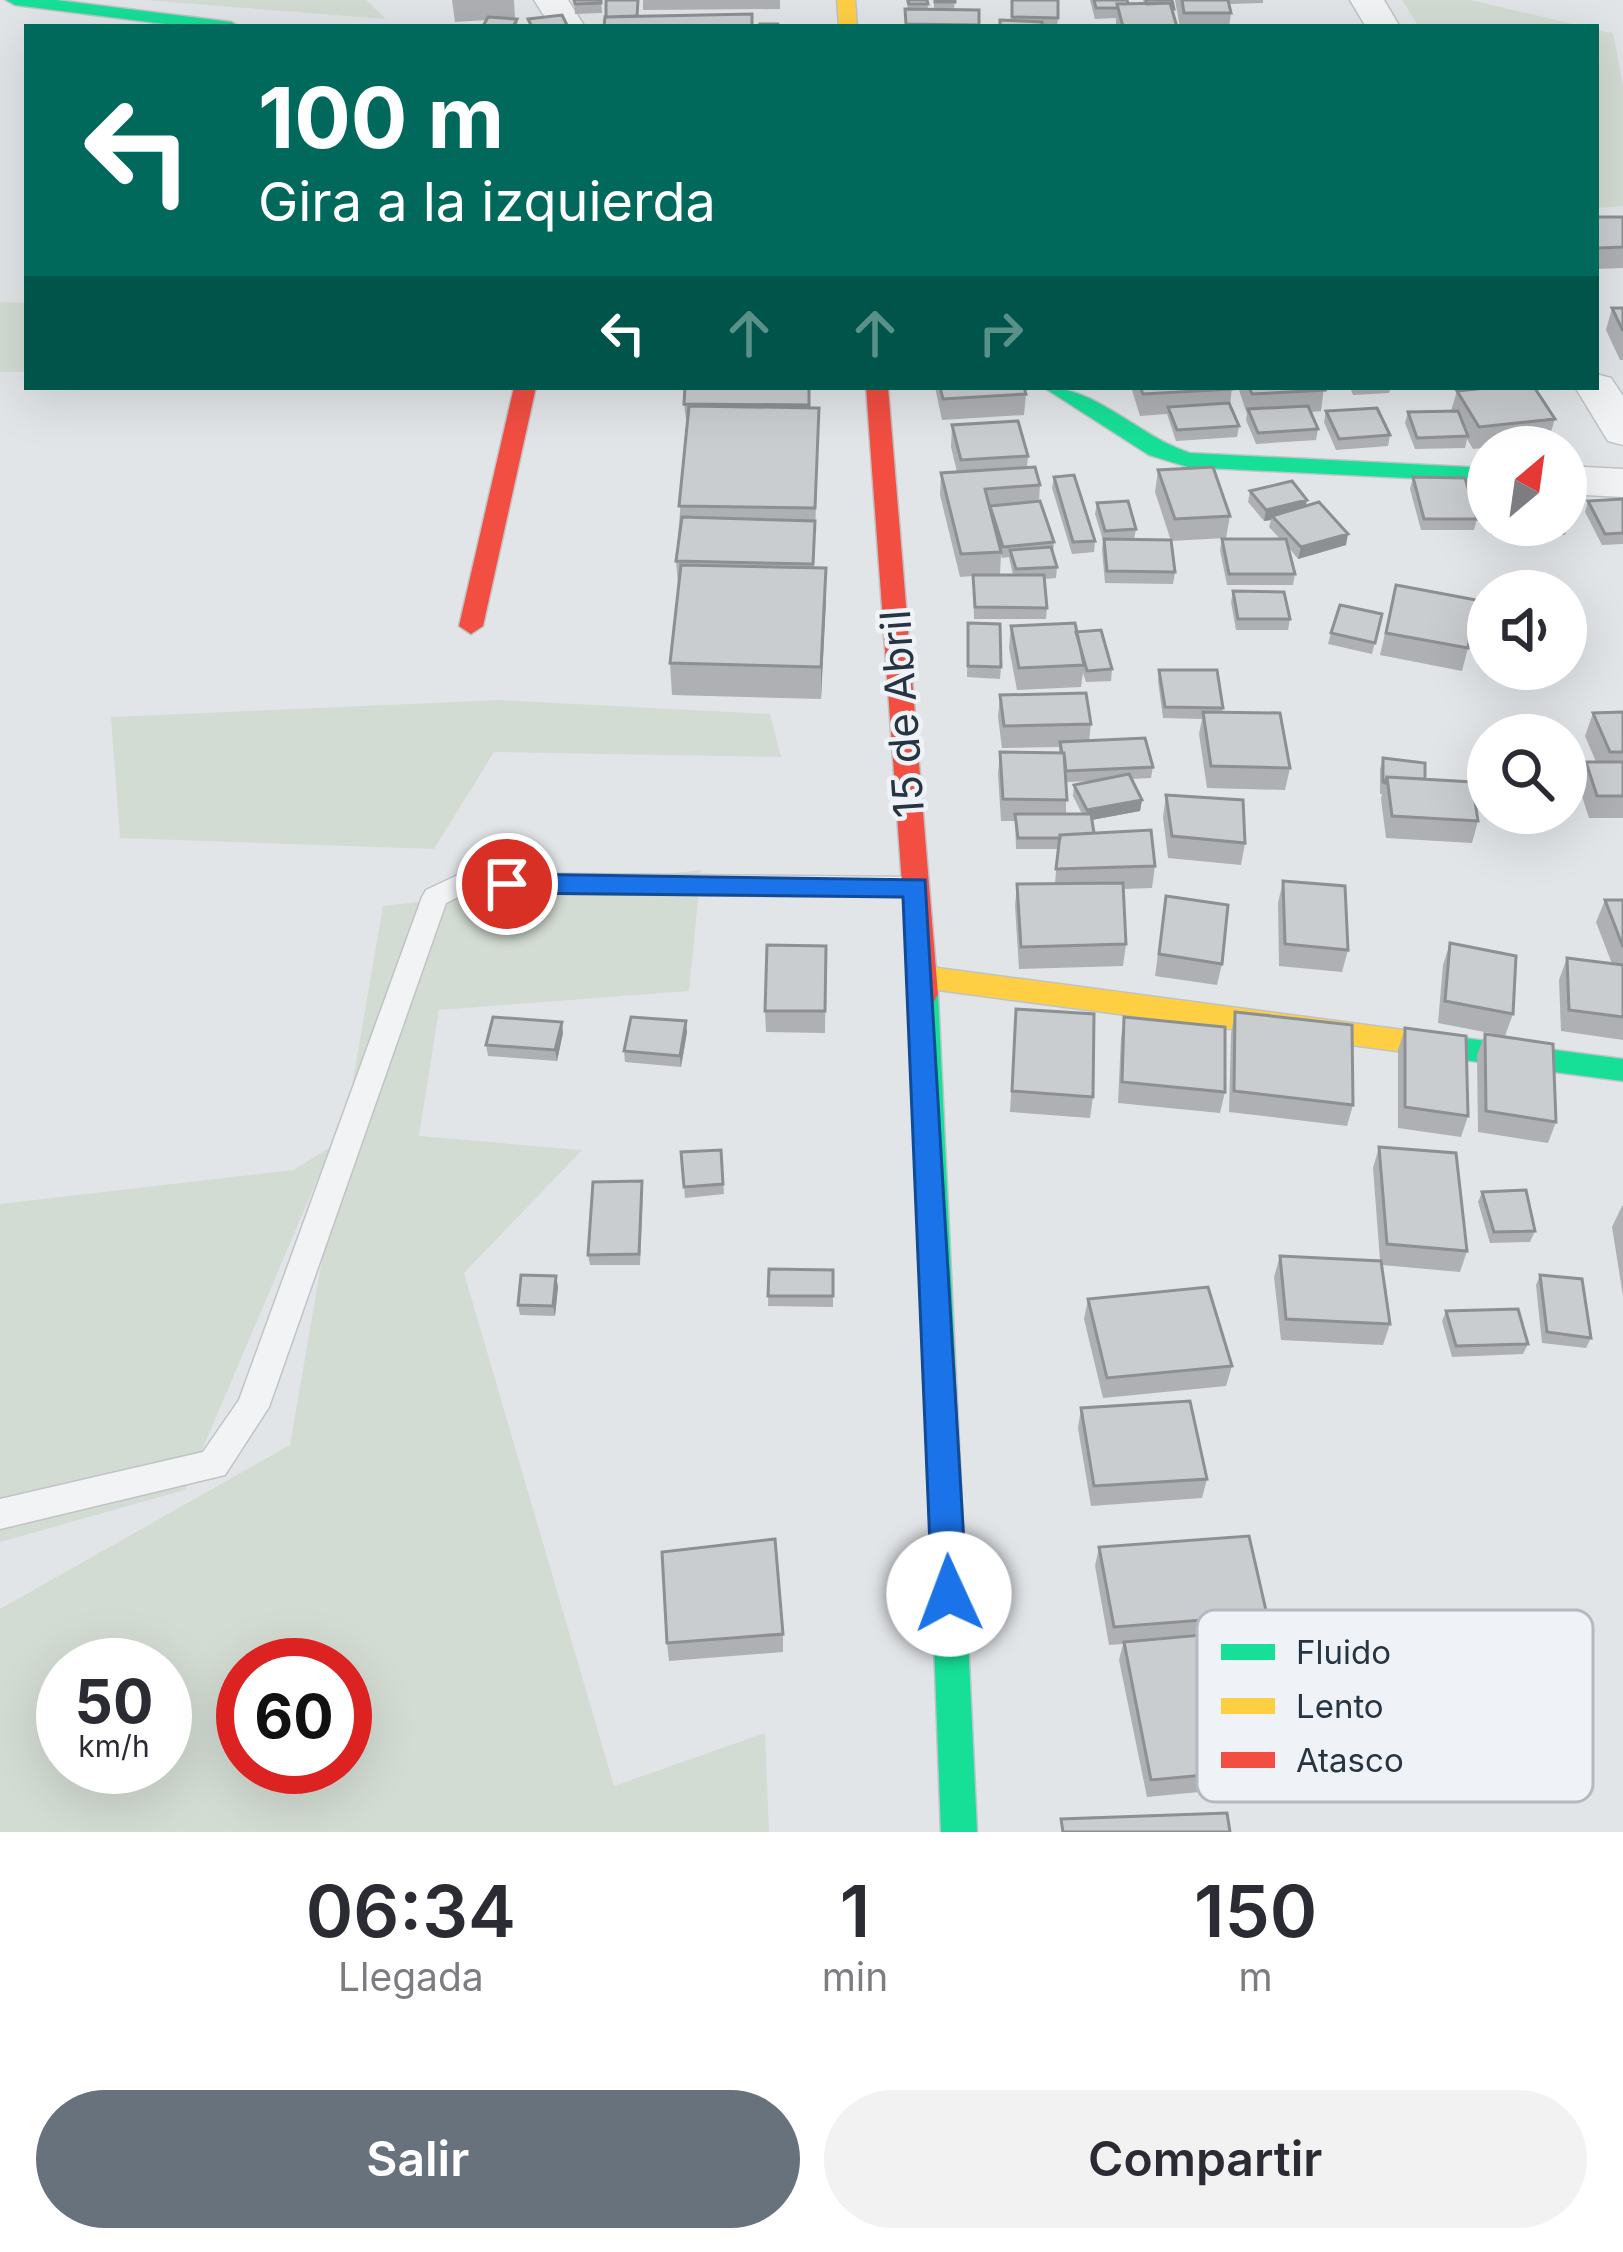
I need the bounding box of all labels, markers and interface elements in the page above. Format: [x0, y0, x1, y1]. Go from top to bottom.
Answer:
text: 100 m [258, 67, 504, 168]
icon: left [60, 72, 216, 228]
text: Gira a la izquierda [258, 169, 716, 234]
icon: left [590, 300, 656, 366]
icon: ahead [716, 300, 782, 366]
icon: ahead [842, 300, 908, 366]
icon: right [968, 300, 1034, 366]
north arrow [1467, 426, 1587, 546]
map controls [1467, 426, 1587, 834]
button: sound [1467, 570, 1587, 690]
street label: 15 de Abril [869, 609, 934, 820]
button: search [1467, 714, 1587, 834]
pin [456, 833, 558, 935]
icon: arrive [474, 851, 540, 917]
position arrow [886, 1531, 1012, 1657]
legend [1197, 1610, 1593, 1802]
text: Fluido [1296, 1632, 1391, 1672]
speed limit sign: 60 [216, 1638, 372, 1794]
text: 50 [75, 1665, 153, 1737]
text: Lento [1296, 1686, 1384, 1726]
text: km/h [78, 1728, 150, 1764]
text: Atasco [1296, 1740, 1404, 1780]
text: 06:34 [306, 1867, 516, 1954]
text: 1 [840, 1867, 870, 1954]
text: 150 [1194, 1867, 1317, 1954]
text: Llegada [338, 1953, 484, 2000]
text: min [822, 1953, 888, 2000]
text: m [1239, 1953, 1273, 2000]
button: Salir [36, 2090, 800, 2228]
button: Compartir [824, 2090, 1587, 2228]

